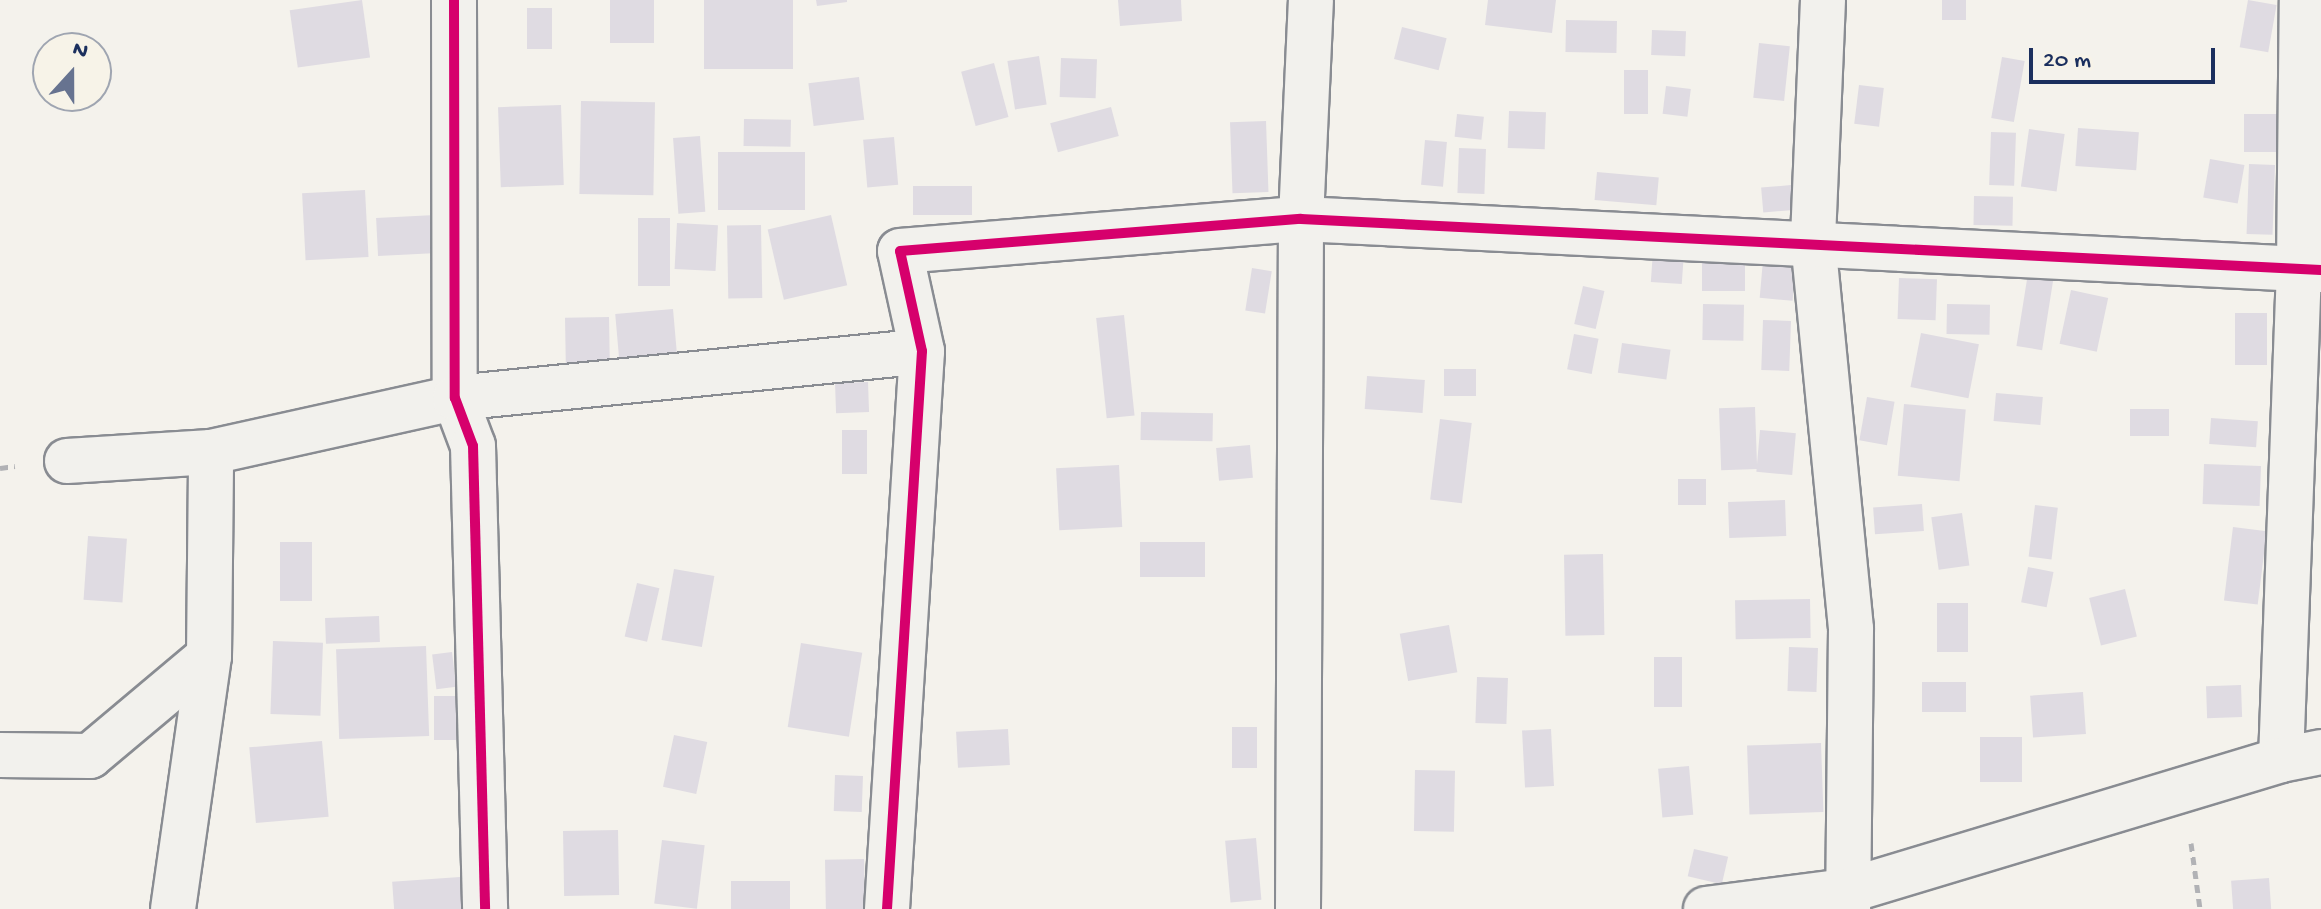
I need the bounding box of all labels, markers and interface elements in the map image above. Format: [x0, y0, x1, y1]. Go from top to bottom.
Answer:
north arrow [32, 32, 112, 112]
scale bar [2033, 32, 2219, 82]
text: N [69, 37, 91, 66]
text: 20 m [2043, 47, 2091, 76]

